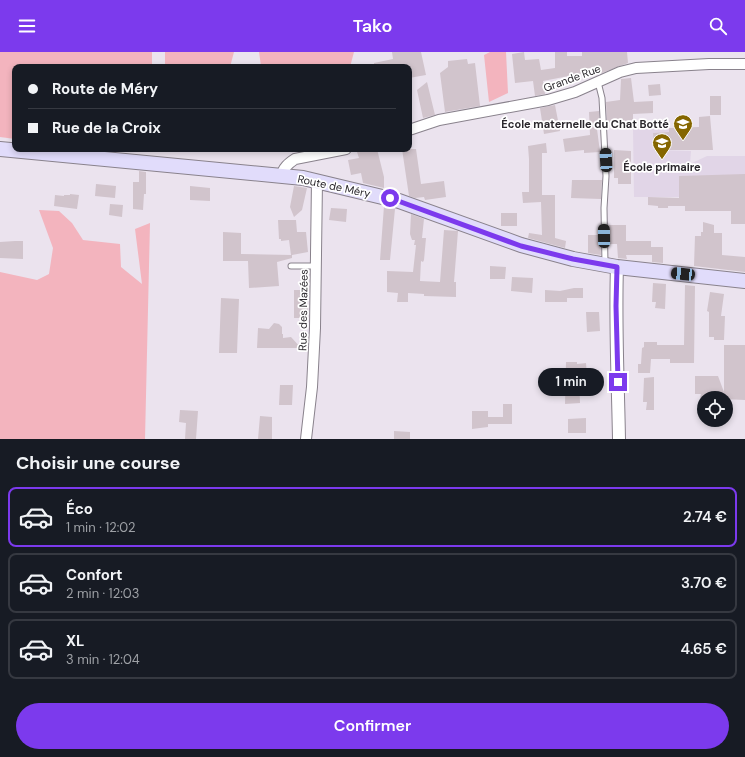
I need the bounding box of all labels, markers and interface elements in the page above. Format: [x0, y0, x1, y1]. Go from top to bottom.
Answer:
text: Tako [353, 14, 392, 38]
icon: menu [16, 15, 38, 37]
icon: search [707, 15, 729, 37]
street label: Grande Rue [541, 61, 603, 95]
text: Route de Méry [52, 79, 158, 99]
school or university icon: École maternelle du Chat Botté [672, 113, 694, 141]
place label: École maternelle du Chat Botté [501, 117, 669, 131]
text: Rue de la Croix [52, 118, 161, 138]
school or university icon: École primaire [651, 132, 673, 160]
car [599, 148, 613, 172]
place label: École primaire [623, 160, 701, 174]
street label: Route de Méry [296, 171, 372, 201]
route start [381, 189, 399, 207]
car [598, 224, 610, 248]
car [670, 267, 696, 281]
street label: Rue des Mazées [295, 269, 311, 351]
callout: 1 min [538, 368, 604, 396]
text: 1 min [555, 373, 587, 390]
route end [609, 373, 627, 391]
map controls [697, 391, 733, 427]
button: locate [697, 391, 733, 427]
text: Choisir une course [16, 451, 180, 475]
icon: car [18, 499, 54, 535]
text: Éco [66, 499, 93, 519]
text: 2.74 € [683, 507, 727, 527]
text: 1 min · 12:02 [66, 519, 136, 536]
icon: car [18, 565, 54, 601]
text: Confort [66, 565, 123, 585]
text: 3.70 € [681, 573, 727, 593]
text: 2 min · 12:03 [66, 585, 139, 602]
icon: car [18, 631, 54, 667]
text: XL [66, 631, 84, 651]
text: 4.65 € [680, 639, 727, 659]
text: 3 min · 12:04 [66, 651, 140, 668]
button: Confirmer [16, 703, 729, 749]

